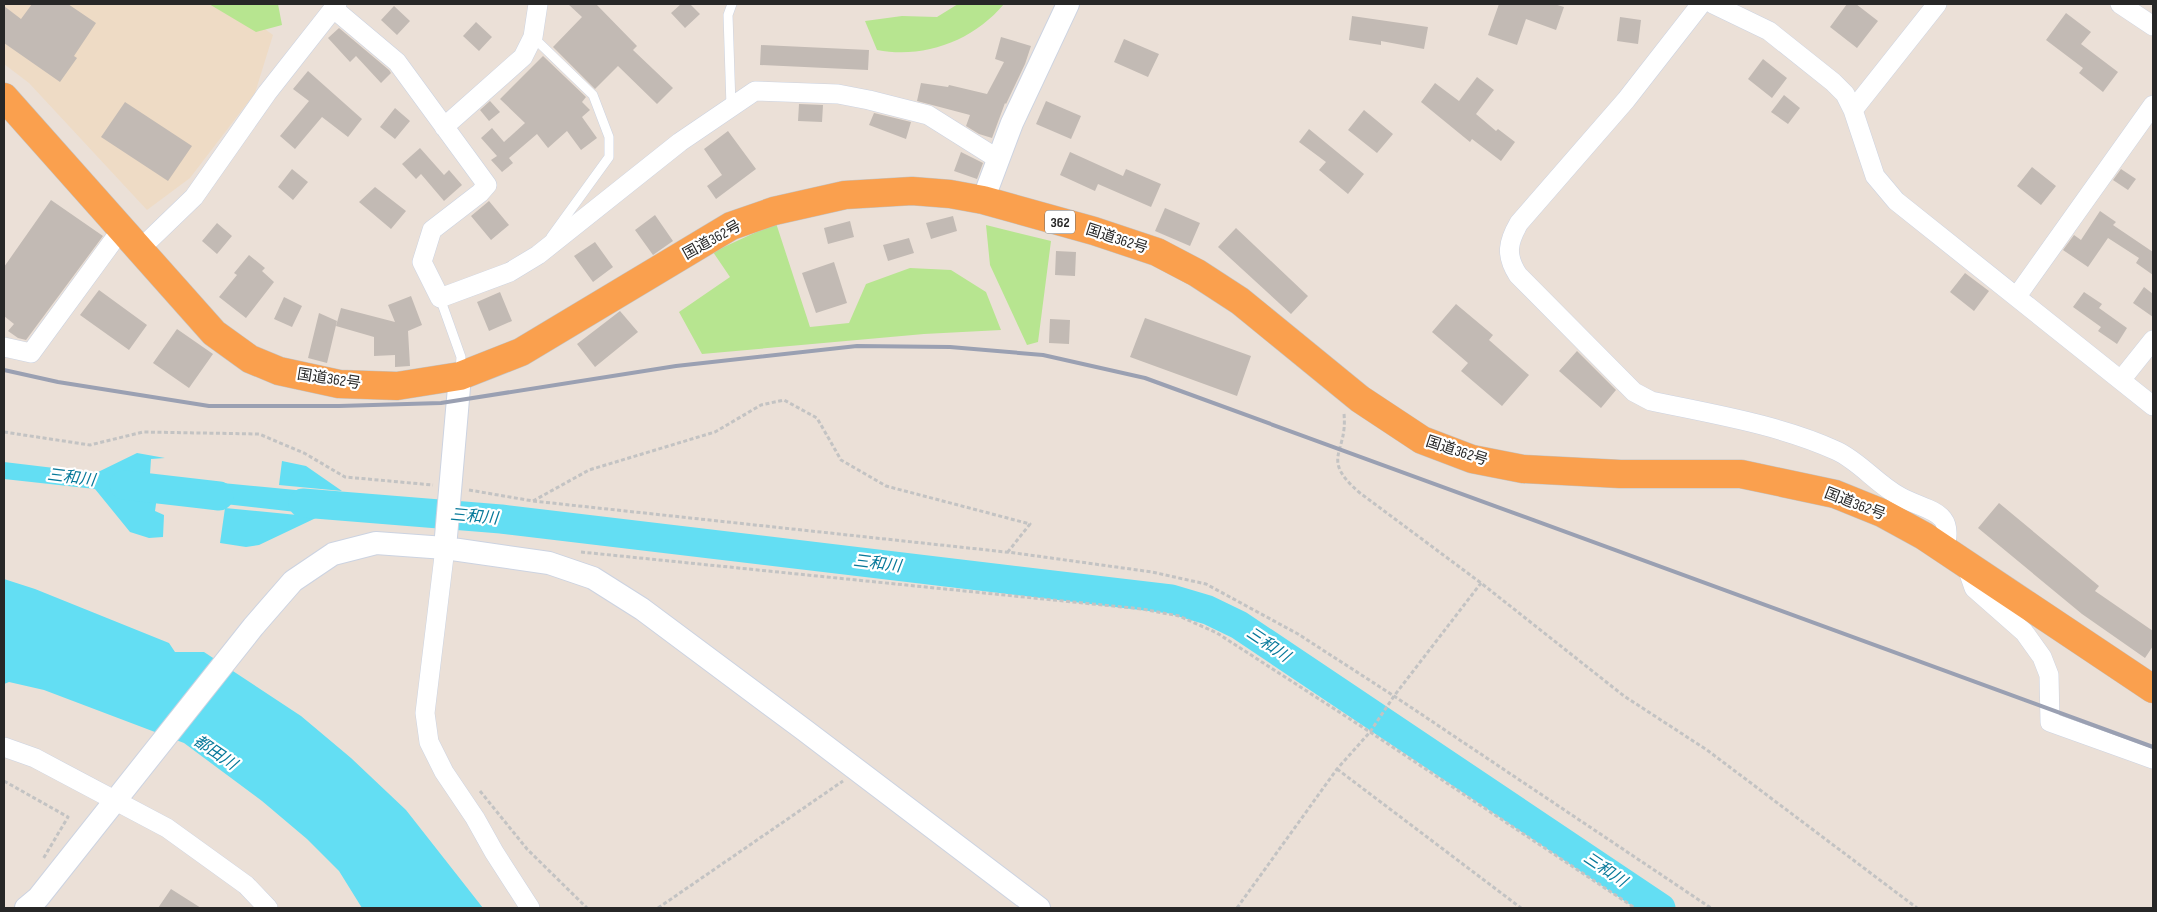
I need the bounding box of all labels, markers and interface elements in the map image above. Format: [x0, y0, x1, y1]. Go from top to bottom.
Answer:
road number: 362 [1045, 210, 1075, 233]
street label: 国道362号 [679, 216, 745, 264]
street label: 国道362号 [1084, 220, 1150, 258]
street label: 国道362号 [296, 365, 362, 393]
street label: 国道362号 [1424, 432, 1490, 470]
water label: 三和川 [46, 466, 98, 491]
street label: 国道362号 [1822, 484, 1888, 524]
water label: 三和川 [449, 505, 501, 529]
water label: 三和川 [852, 552, 904, 577]
water label: 三和川 [1243, 624, 1295, 667]
water label: 都田川 [190, 732, 242, 775]
water label: 三和川 [1580, 849, 1632, 892]

